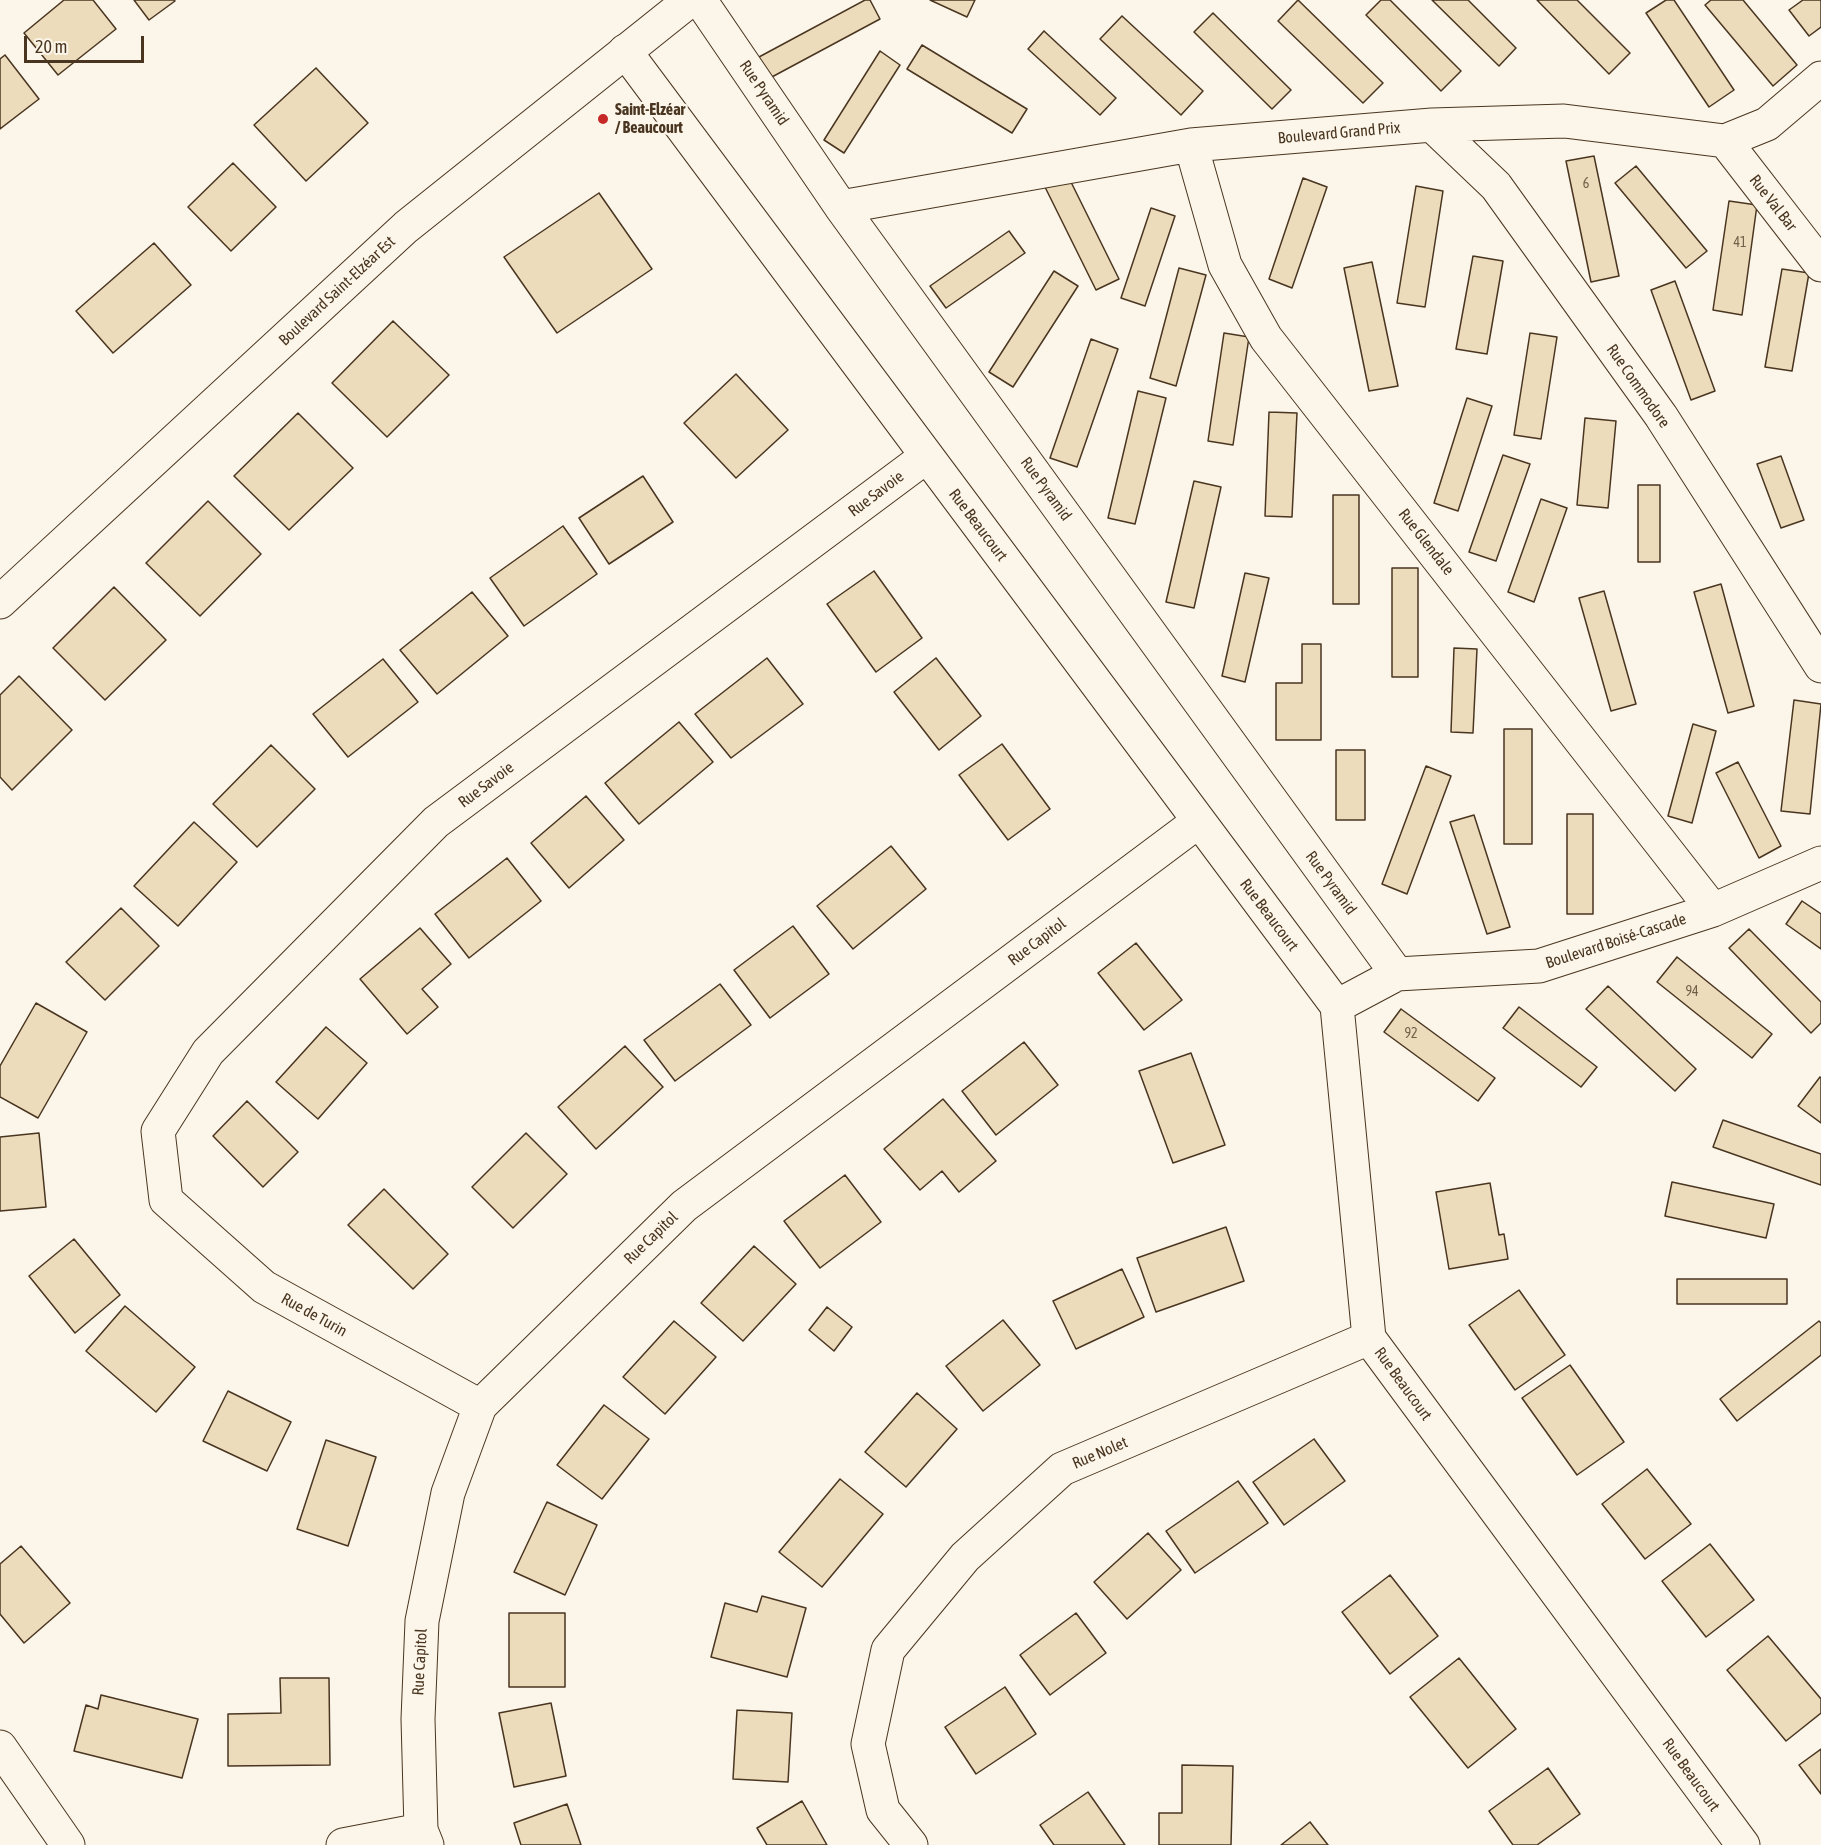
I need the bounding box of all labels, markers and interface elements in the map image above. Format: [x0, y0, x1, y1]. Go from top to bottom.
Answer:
scale bar [27, 24, 147, 62]
text: 20 m [35, 36, 67, 57]
street label: Rue Pyramid [735, 57, 793, 129]
place label: Saint-Elzéar / Beaucourt [615, 100, 685, 138]
marker: Saint-Elzéar / Beaucourt [596, 112, 610, 126]
street label: Boulevard Grand Prix [1277, 118, 1401, 148]
street label: Rue Val Bar [1745, 171, 1801, 235]
house number: 6 [1583, 176, 1589, 192]
street label: Boulevard Saint-Elzéar Est [275, 232, 399, 350]
house number: 41 [1733, 235, 1747, 251]
street label: Rue Commodore [1602, 341, 1674, 431]
street label: Rue Pyramid [1016, 453, 1076, 525]
street label: Rue Savoie [845, 467, 907, 521]
street label: Rue Beaucourt [945, 485, 1011, 565]
street label: Rue Glendale [1394, 505, 1458, 579]
street label: Rue Savoie [455, 758, 517, 812]
street label: Rue Pyramid [1301, 847, 1361, 919]
street label: Rue Beaucourt [1236, 875, 1302, 955]
street label: Boulevard Boisé-Cascade [1543, 909, 1689, 973]
street label: Rue Capitol [1004, 914, 1070, 970]
house number: 94 [1685, 984, 1699, 1000]
house number: 92 [1404, 1026, 1418, 1042]
street label: Rue Capitol [620, 1208, 682, 1268]
street label: Rue de Turin [278, 1289, 350, 1341]
street label: Rue Beaucourt [1370, 1344, 1436, 1424]
street label: Rue Nolet [1070, 1433, 1130, 1473]
street label: Rue Capitol [409, 1628, 431, 1696]
street label: Rue Beaucourt [1658, 1735, 1724, 1815]

